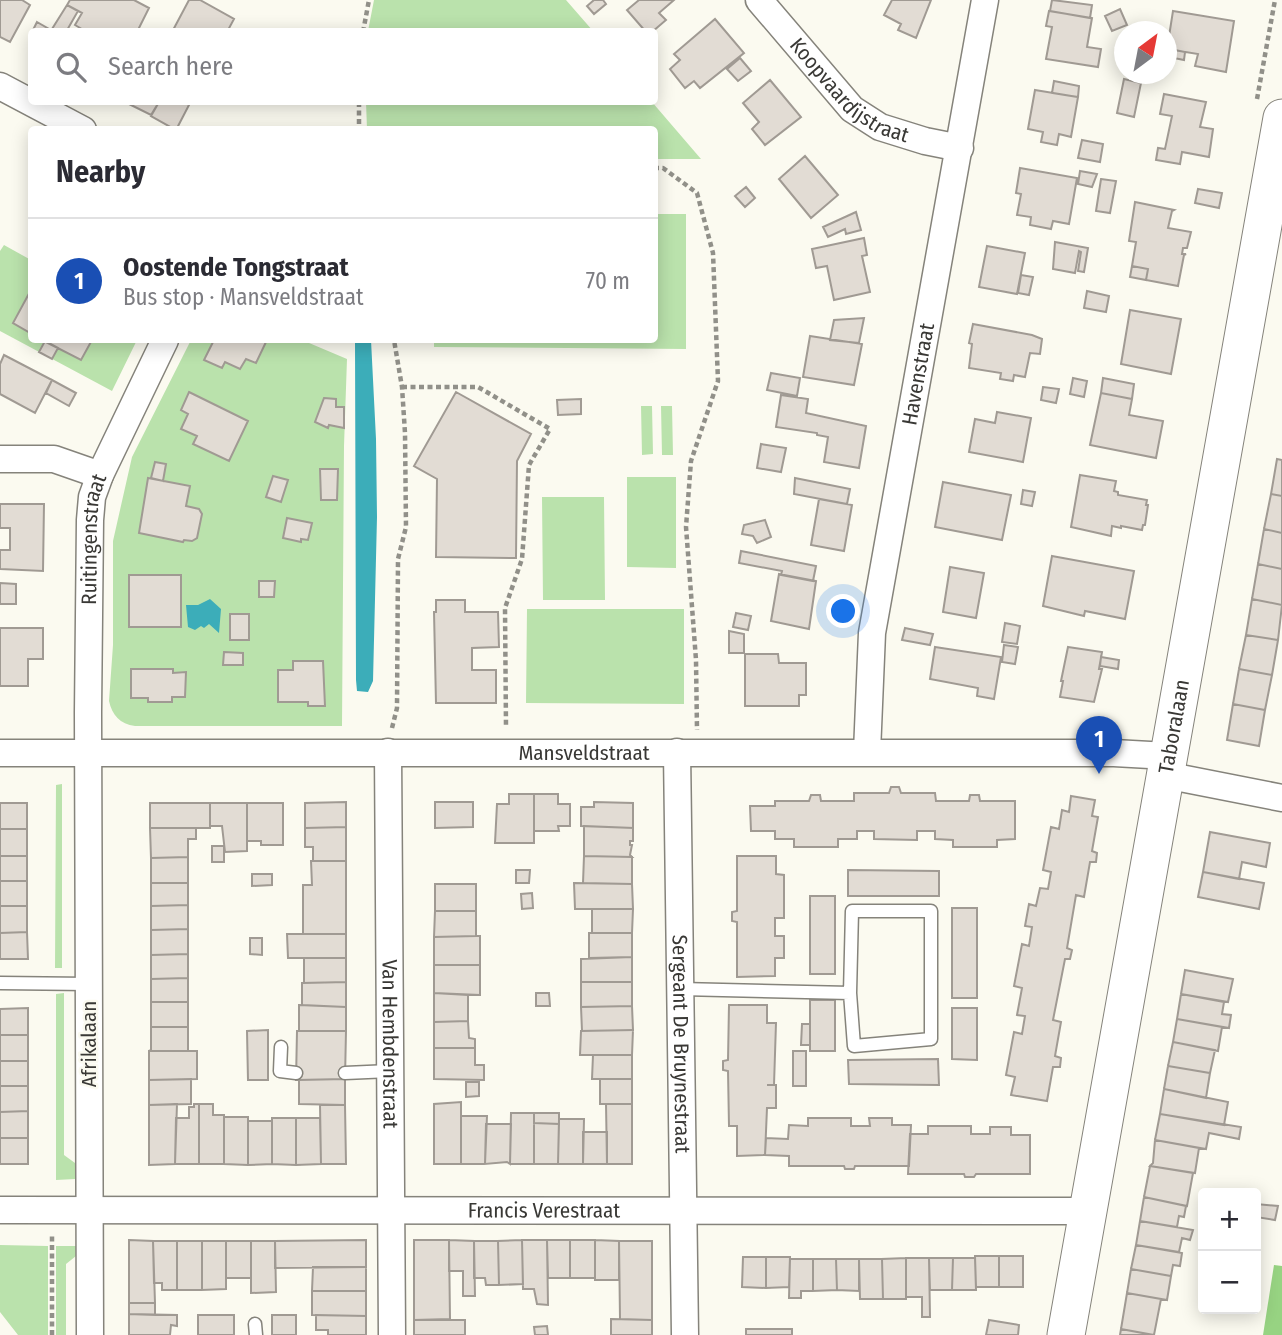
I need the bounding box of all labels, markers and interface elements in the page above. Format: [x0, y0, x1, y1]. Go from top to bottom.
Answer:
north arrow [1114, 21, 1177, 84]
search box [28, 28, 658, 105]
street label: Koopvaardijstraat [784, 33, 912, 148]
icon: search [52, 48, 90, 86]
text: Search here [108, 51, 233, 82]
text: Nearby [56, 154, 145, 190]
text: Oostende Tongstraat [123, 252, 349, 283]
text: 1 [74, 267, 84, 295]
text: 70 m [586, 267, 630, 295]
text: Bus stop · Mansveldstraat [123, 283, 364, 311]
street label: Havenstraat [896, 321, 940, 427]
street label: Ruitingenstraat [76, 470, 112, 605]
your location [826, 594, 860, 628]
street label: Taboralaan [1153, 677, 1195, 776]
pin: 1 [1076, 716, 1122, 774]
street label: Mansveldstraat [518, 740, 650, 766]
street label: Sergeant De Bruynestraat [667, 934, 696, 1154]
street label: Van Hembdenstraat [376, 959, 404, 1129]
street label: Afrikalaan [76, 1001, 102, 1087]
map controls [1198, 1188, 1261, 1314]
button: + [1198, 1188, 1261, 1251]
street label: Francis Verestraat [468, 1197, 620, 1224]
button: − [1198, 1251, 1261, 1314]

